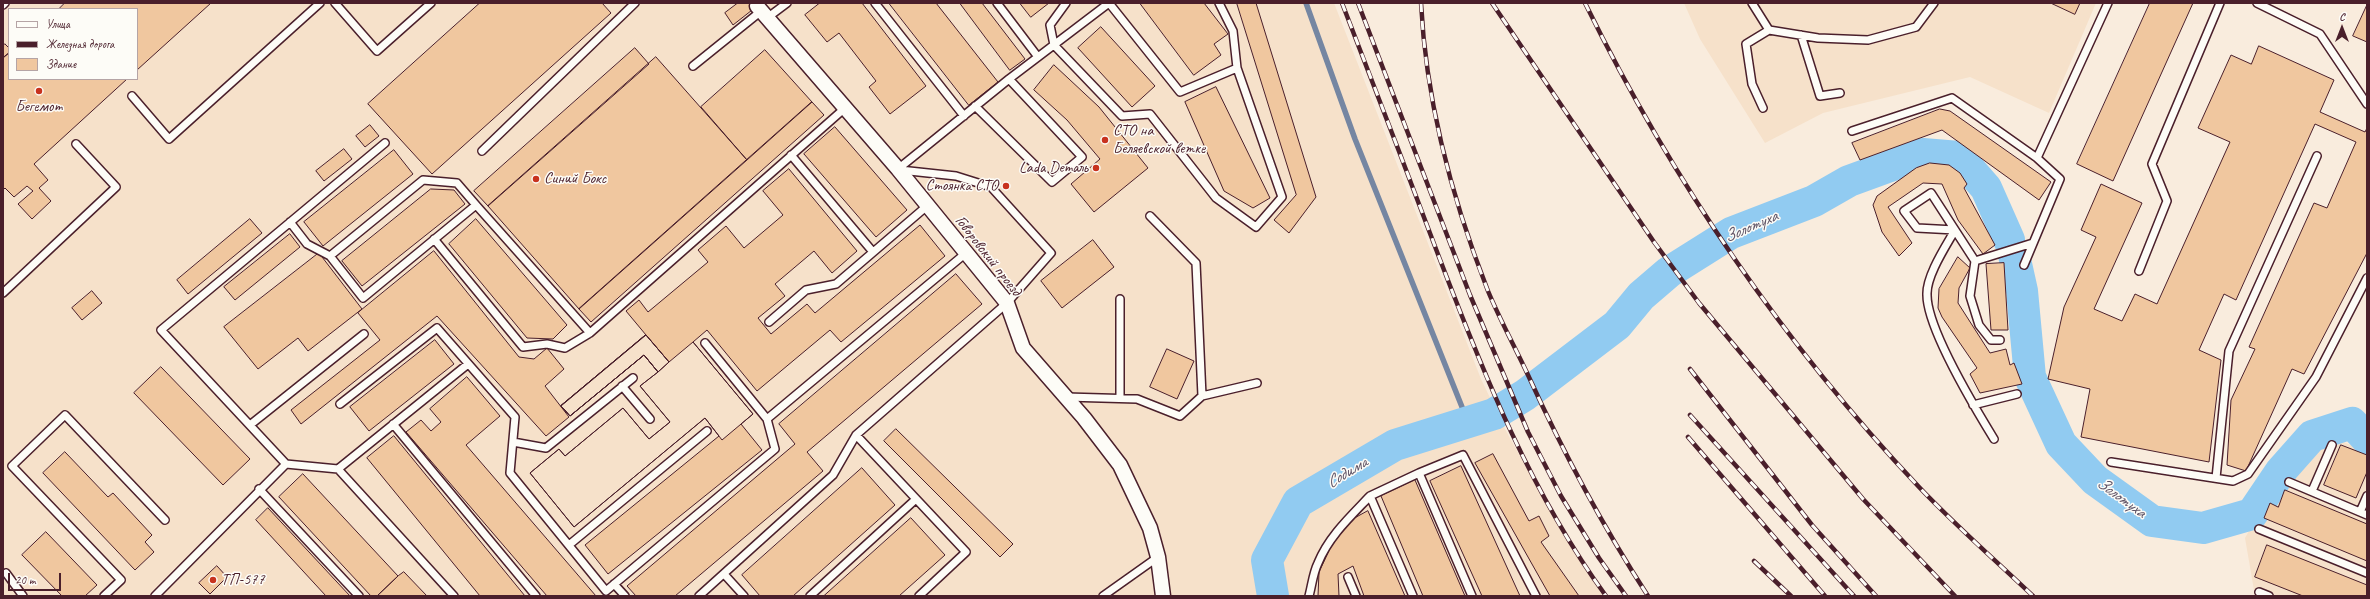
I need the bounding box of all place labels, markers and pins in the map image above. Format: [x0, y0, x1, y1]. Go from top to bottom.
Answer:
marker: Бегемот [34, 86, 44, 96]
place label: Бегемот [16, 97, 62, 117]
place label: СТО на Беляевской ветке [1113, 121, 1205, 159]
marker: СТО на Беляевской ветке [1100, 135, 1110, 145]
place label: Lada Dеталь [1019, 158, 1088, 178]
marker: Lada Dеталь [1091, 163, 1101, 173]
place label: Синий Бокс [544, 169, 606, 189]
marker: Синий Бокс [531, 174, 541, 184]
place label: Стоянка СТО [926, 176, 998, 196]
marker: Стоянка СТО [1001, 181, 1011, 191]
place label: ТП-577 [221, 570, 265, 590]
marker: ТП-577 [208, 575, 218, 585]

